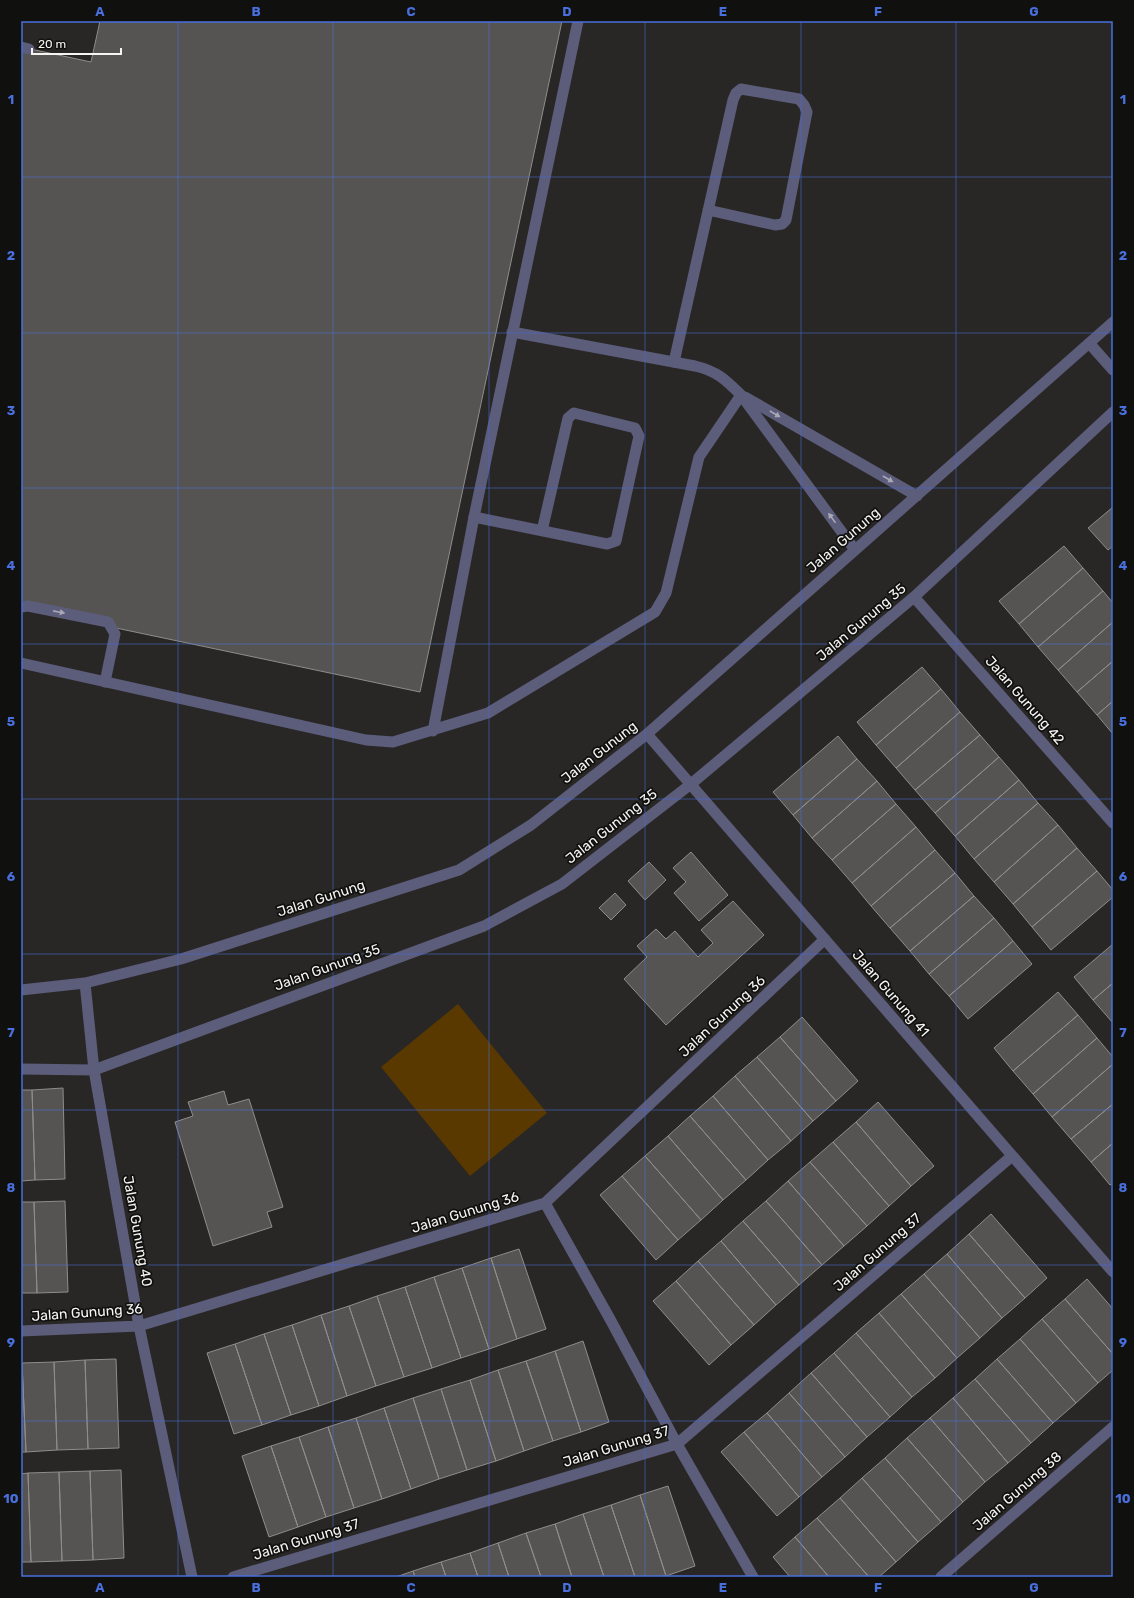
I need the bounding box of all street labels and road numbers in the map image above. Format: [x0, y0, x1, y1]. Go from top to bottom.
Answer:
street label: Jalan Gunung [803, 504, 883, 577]
street label: Jalan Gunung 35 [813, 580, 909, 665]
street label: Jalan Gunung 42 [982, 653, 1068, 748]
street label: Jalan Gunung [558, 718, 641, 787]
street label: Jalan Gunung 35 [562, 785, 660, 867]
street label: Jalan Gunung [275, 876, 367, 921]
street label: Jalan Gunung 35 [272, 940, 382, 995]
street label: Jalan Gunung 41 [848, 947, 933, 1040]
street label: Jalan Gunung 36 [676, 972, 769, 1061]
street label: Jalan Gunung 40 [119, 1174, 156, 1288]
street label: Jalan Gunung 36 [409, 1188, 521, 1237]
street label: Jalan Gunung 37 [830, 1210, 925, 1295]
street label: Jalan Gunung 36 [31, 1300, 143, 1325]
street label: Jalan Gunung 37 [561, 1422, 671, 1471]
street label: Jalan Gunung 38 [969, 1448, 1065, 1535]
street label: Jalan Gunung 37 [251, 1515, 361, 1564]

